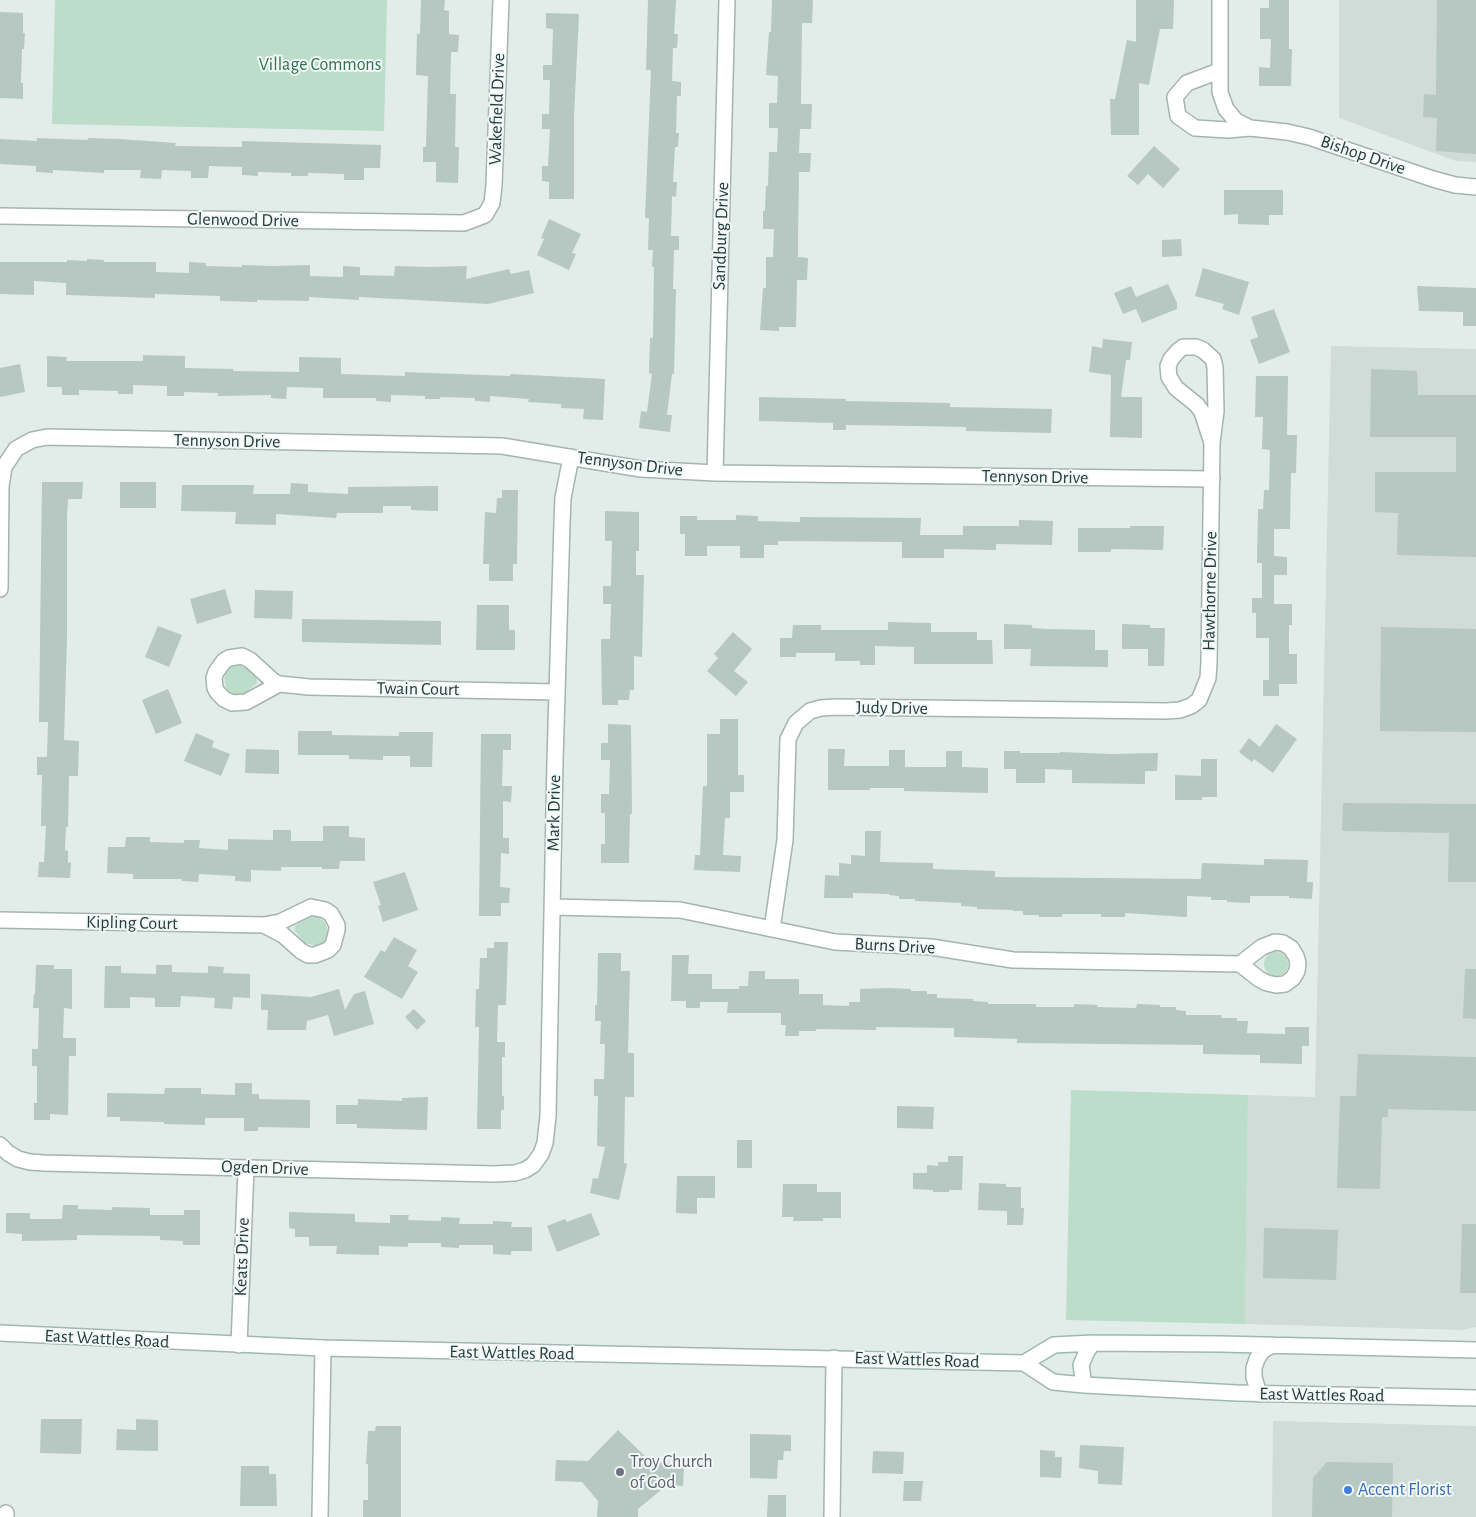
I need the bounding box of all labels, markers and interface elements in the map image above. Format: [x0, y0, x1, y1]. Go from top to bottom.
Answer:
street label: Wakefield Drive [484, 53, 510, 165]
park label: Village Commons [259, 54, 381, 76]
street label: Bishop Drive [1318, 130, 1408, 180]
street label: Sandburg Drive [708, 182, 734, 290]
street label: Glenwood Drive [187, 208, 299, 232]
street label: Tennyson Drive [173, 429, 281, 453]
street label: Tennyson Drive [576, 447, 684, 481]
street label: Tennyson Drive [981, 465, 1089, 489]
street label: Hawthorne Drive [1198, 531, 1222, 651]
street label: Twain Court [376, 677, 460, 701]
street label: Judy Drive [856, 697, 928, 719]
street label: Mark Drive [543, 775, 565, 851]
street label: Kipling Court [86, 911, 178, 935]
street label: Burns Drive [854, 933, 936, 959]
street label: Ogden Drive [221, 1156, 309, 1180]
street label: Keats Drive [230, 1217, 254, 1297]
street label: East Wattles Road [44, 1325, 170, 1353]
street label: East Wattles Road [449, 1341, 575, 1365]
street label: East Wattles Road [854, 1347, 980, 1373]
street label: East Wattles Road [1259, 1383, 1385, 1407]
place label: Troy Church of God [630, 1451, 713, 1494]
marker: Troy Church of God [614, 1466, 626, 1478]
place label: Accent Florist [1358, 1479, 1452, 1501]
marker: Accent Florist [1342, 1484, 1354, 1496]

